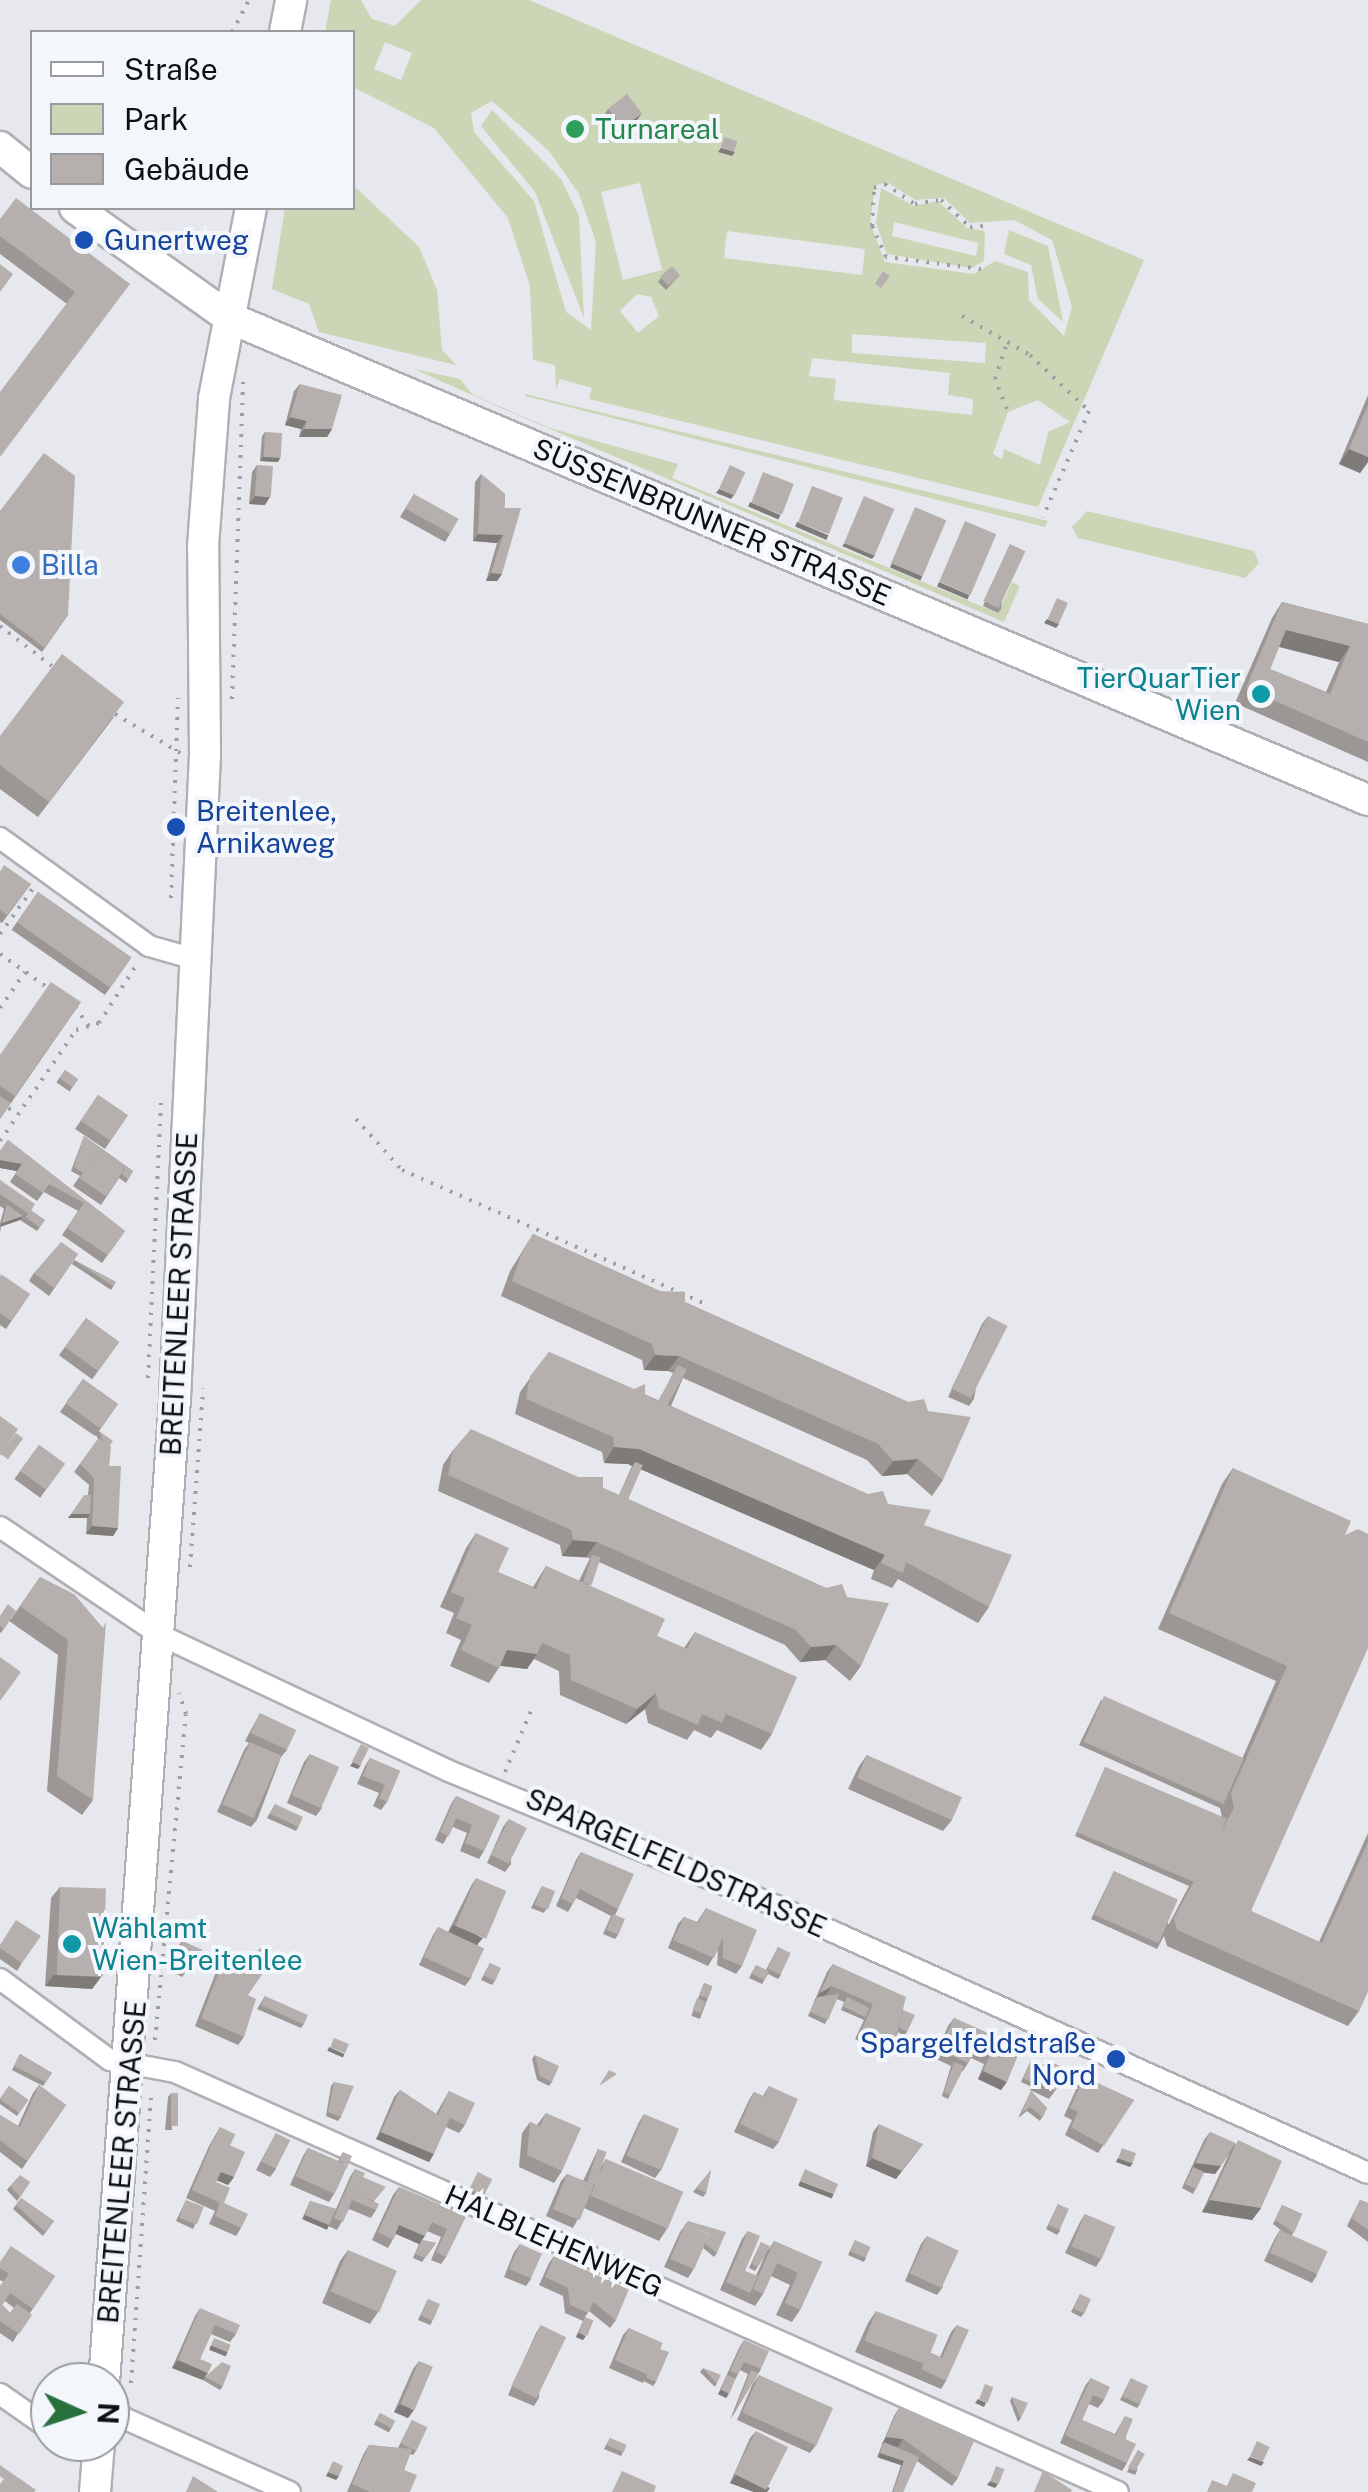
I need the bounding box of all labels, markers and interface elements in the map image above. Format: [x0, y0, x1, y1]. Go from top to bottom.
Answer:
legend [30, 30, 355, 210]
text: Straße [124, 51, 218, 87]
text: Park [124, 101, 188, 137]
place label: Turnareal [595, 112, 719, 146]
marker: Turnareal [564, 118, 586, 140]
text: Gebäude [124, 151, 250, 187]
place label: Gunertweg [104, 223, 249, 257]
marker: Gunertweg [73, 229, 95, 251]
street label: SÜSSENBRUNNER STRASSE [528, 431, 896, 613]
place label: Billa [41, 548, 99, 582]
marker: Billa [10, 554, 32, 576]
place label: TierQuarTier Wien [1077, 661, 1241, 727]
marker: TierQuarTier Wien [1250, 683, 1272, 705]
place label: Breitenlee, Arnikaweg [196, 794, 337, 860]
marker: Breitenlee, Arnikaweg [165, 816, 187, 838]
street label: BREITENLEER STRASSE [154, 1131, 204, 1457]
street label: SPARGELFELDSTRASSE [520, 1781, 832, 1945]
place label: Wählamt Wien-Breitenlee [92, 1911, 303, 1977]
marker: Wählamt Wien-Breitenlee [61, 1933, 83, 1955]
street label: BREITENLEER STRASSE [91, 1999, 153, 2325]
place label: Spargelfeldstraße Nord [860, 2026, 1096, 2092]
marker: Spargelfeldstraße Nord [1105, 2048, 1127, 2070]
street label: HALBLEHENWEG [440, 2178, 668, 2304]
north arrow [30, 2362, 130, 2462]
text: N [91, 2402, 126, 2425]

